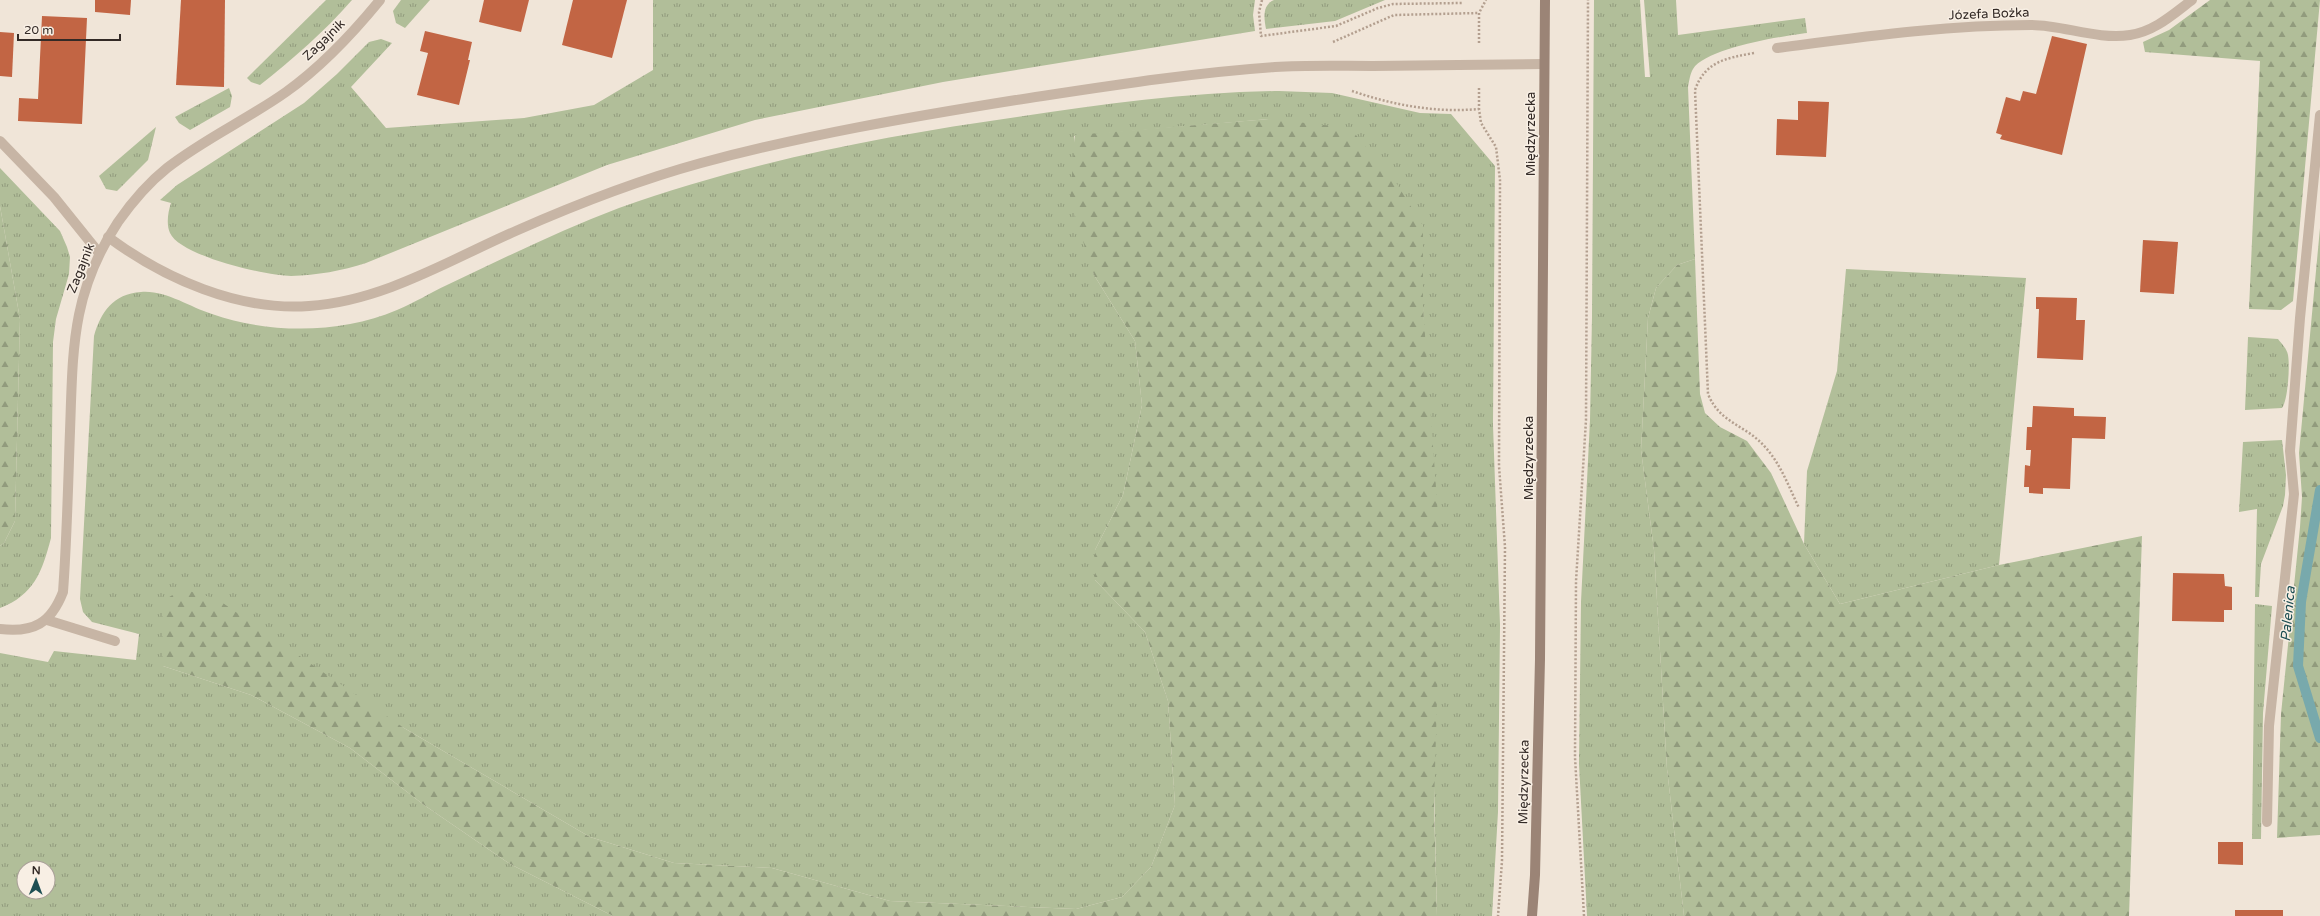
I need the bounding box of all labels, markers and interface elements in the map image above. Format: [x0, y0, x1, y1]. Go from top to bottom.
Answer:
street label: Józefa Bożka [1948, 5, 2030, 23]
scale bar [18, 16, 120, 42]
street label: Zagajnik [300, 16, 348, 64]
text: 20 m [24, 23, 53, 37]
street label: Międzyrzecka [1523, 92, 1539, 176]
street label: Zagajnik [64, 241, 98, 295]
street label: Międzyrzecka [1521, 416, 1537, 500]
water label: Palenica [2277, 584, 2299, 642]
street label: Międzyrzecka [1515, 740, 1533, 824]
north arrow [16, 860, 56, 900]
text: N [32, 864, 41, 877]

